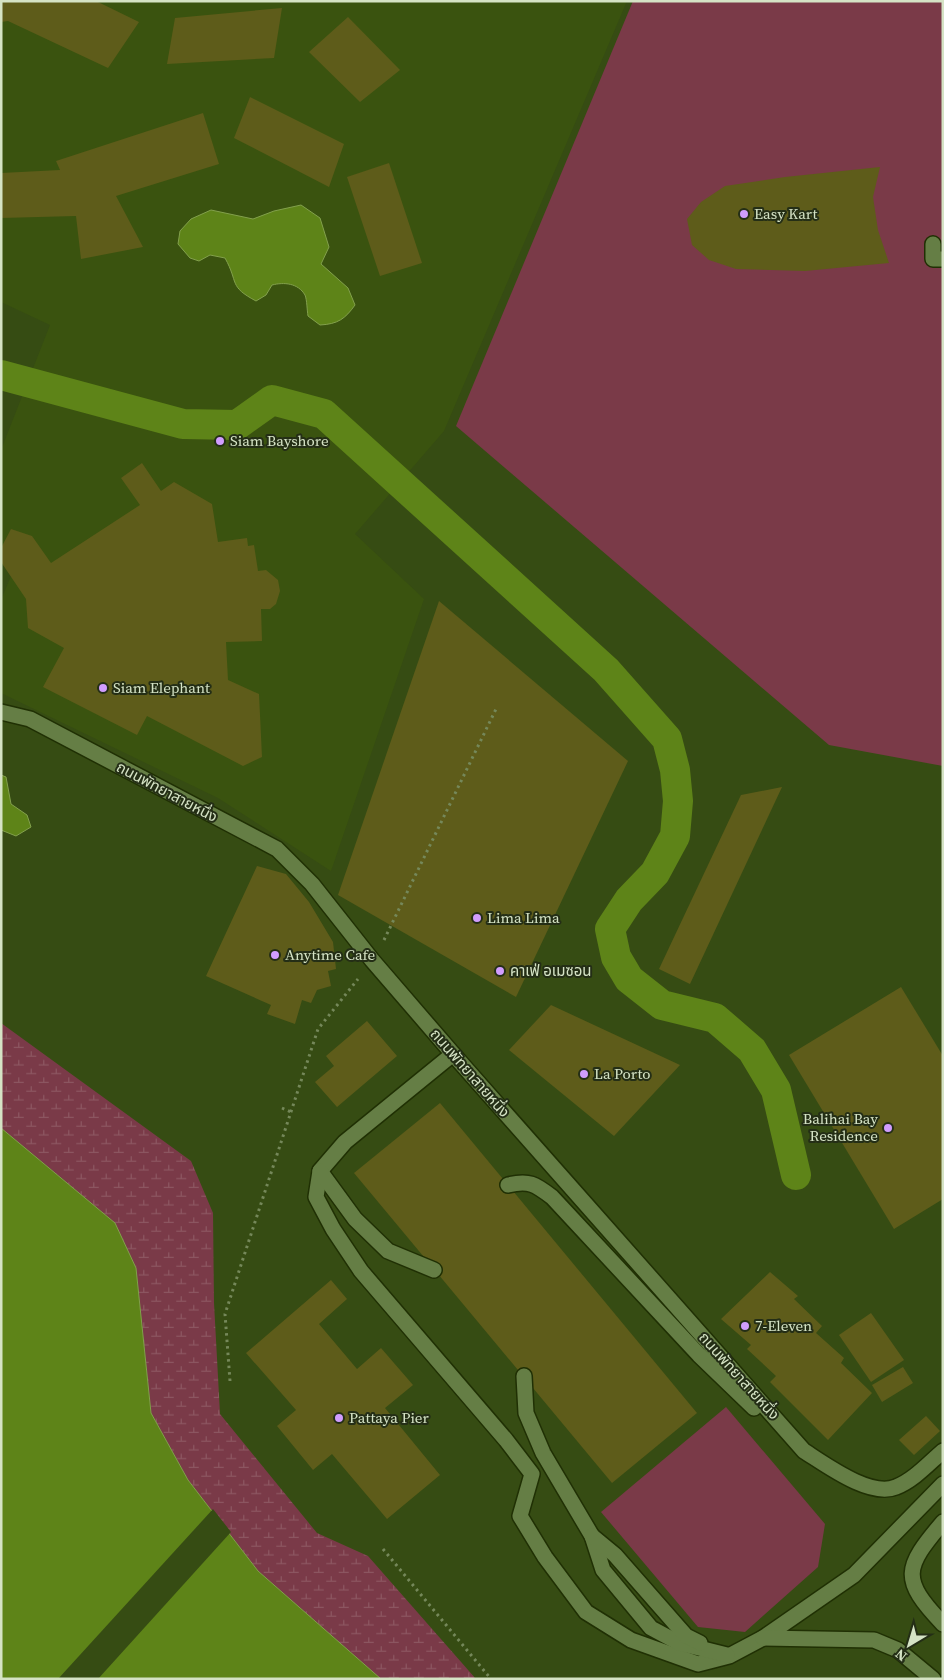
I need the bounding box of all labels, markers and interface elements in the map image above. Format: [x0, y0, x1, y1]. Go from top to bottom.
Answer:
place label: Easy Kart [754, 203, 817, 224]
marker: Easy Kart [738, 208, 750, 220]
place label: Siam Bayshore [230, 430, 329, 451]
marker: Siam Bayshore [214, 435, 226, 447]
place label: Siam Elephant [113, 677, 210, 698]
marker: Siam Elephant [97, 682, 109, 694]
street label: ถนนพัทยาสายหนึ่ง [113, 756, 221, 827]
place label: Lima Lima [487, 907, 560, 928]
marker: Lima Lima [471, 912, 483, 924]
place label: Anytime Cafe [285, 944, 376, 965]
marker: Anytime Cafe [269, 949, 281, 961]
place label: คาเฟ่ อเมซอน [510, 960, 592, 981]
marker: คาเฟ่ อเมซอน [494, 965, 506, 977]
street label: ถนนพัทยาสายหนึ่ง [426, 1024, 515, 1122]
place label: La Porto [594, 1063, 651, 1084]
marker: La Porto [578, 1068, 590, 1080]
place label: Balihai Bay Residence [803, 1108, 878, 1146]
marker: Balihai Bay Residence [882, 1122, 894, 1134]
place label: 7-Eleven [755, 1315, 812, 1336]
marker: 7-Eleven [739, 1320, 751, 1332]
street label: ถนนพัทยาสายหนึ่ง [694, 1327, 785, 1424]
place label: Pattaya Pier [349, 1407, 430, 1428]
marker: Pattaya Pier [333, 1412, 345, 1424]
north arrow [884, 1620, 934, 1670]
text: N [891, 1644, 911, 1666]

